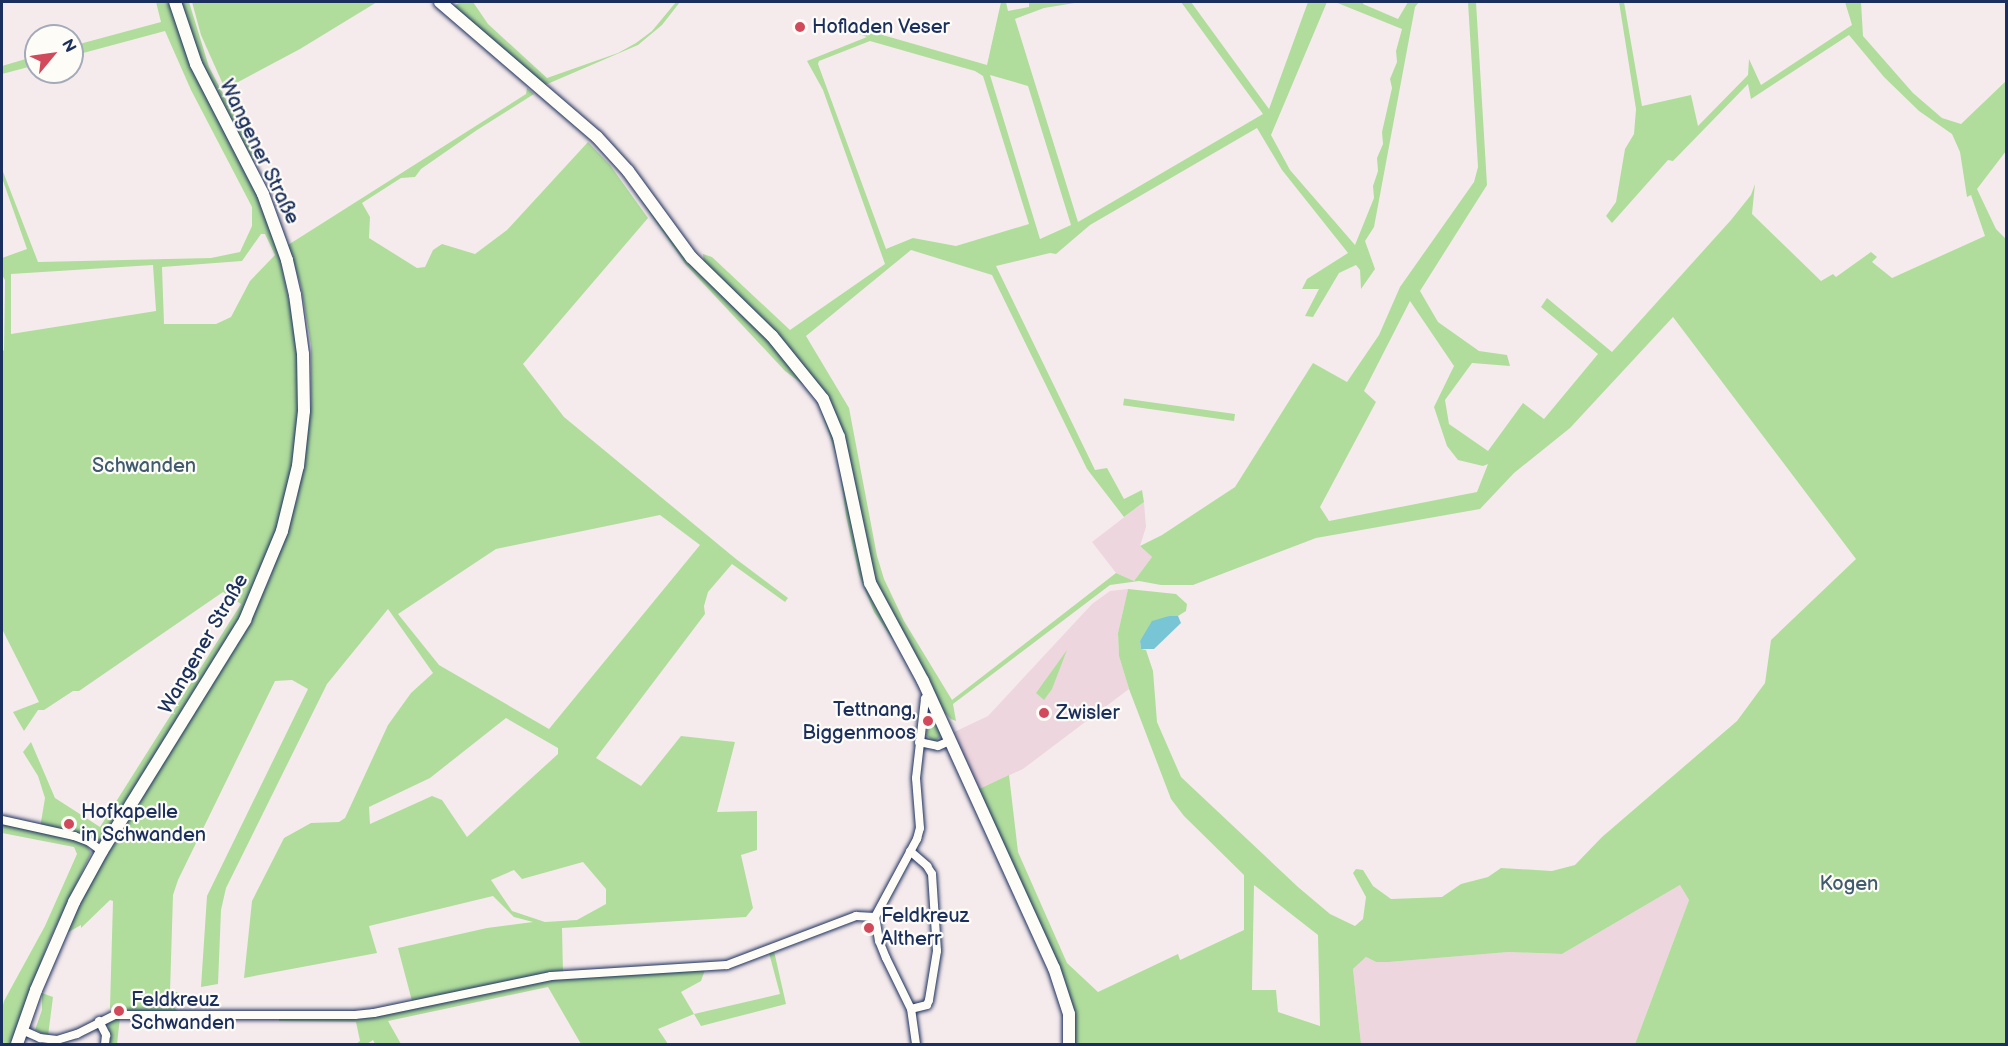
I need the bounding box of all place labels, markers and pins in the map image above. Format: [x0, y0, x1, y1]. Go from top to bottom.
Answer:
place label: Hofladen Veser [812, 15, 950, 39]
marker: Hofladen Veser [793, 20, 807, 34]
place label: Tettnang, Biggenmoos [802, 698, 916, 745]
place label: Zwisler [1056, 701, 1120, 725]
marker: Zwisler [1037, 706, 1051, 720]
marker: Tettnang, Biggenmoos [921, 714, 935, 728]
place label: Hofkapelle in Schwanden [81, 801, 206, 848]
marker: Hofkapelle in Schwanden [62, 817, 76, 831]
place label: Feldkreuz Altherr [881, 904, 969, 951]
marker: Feldkreuz Altherr [862, 921, 876, 935]
place label: Feldkreuz Schwanden [131, 988, 235, 1035]
marker: Feldkreuz Schwanden [112, 1004, 126, 1018]

